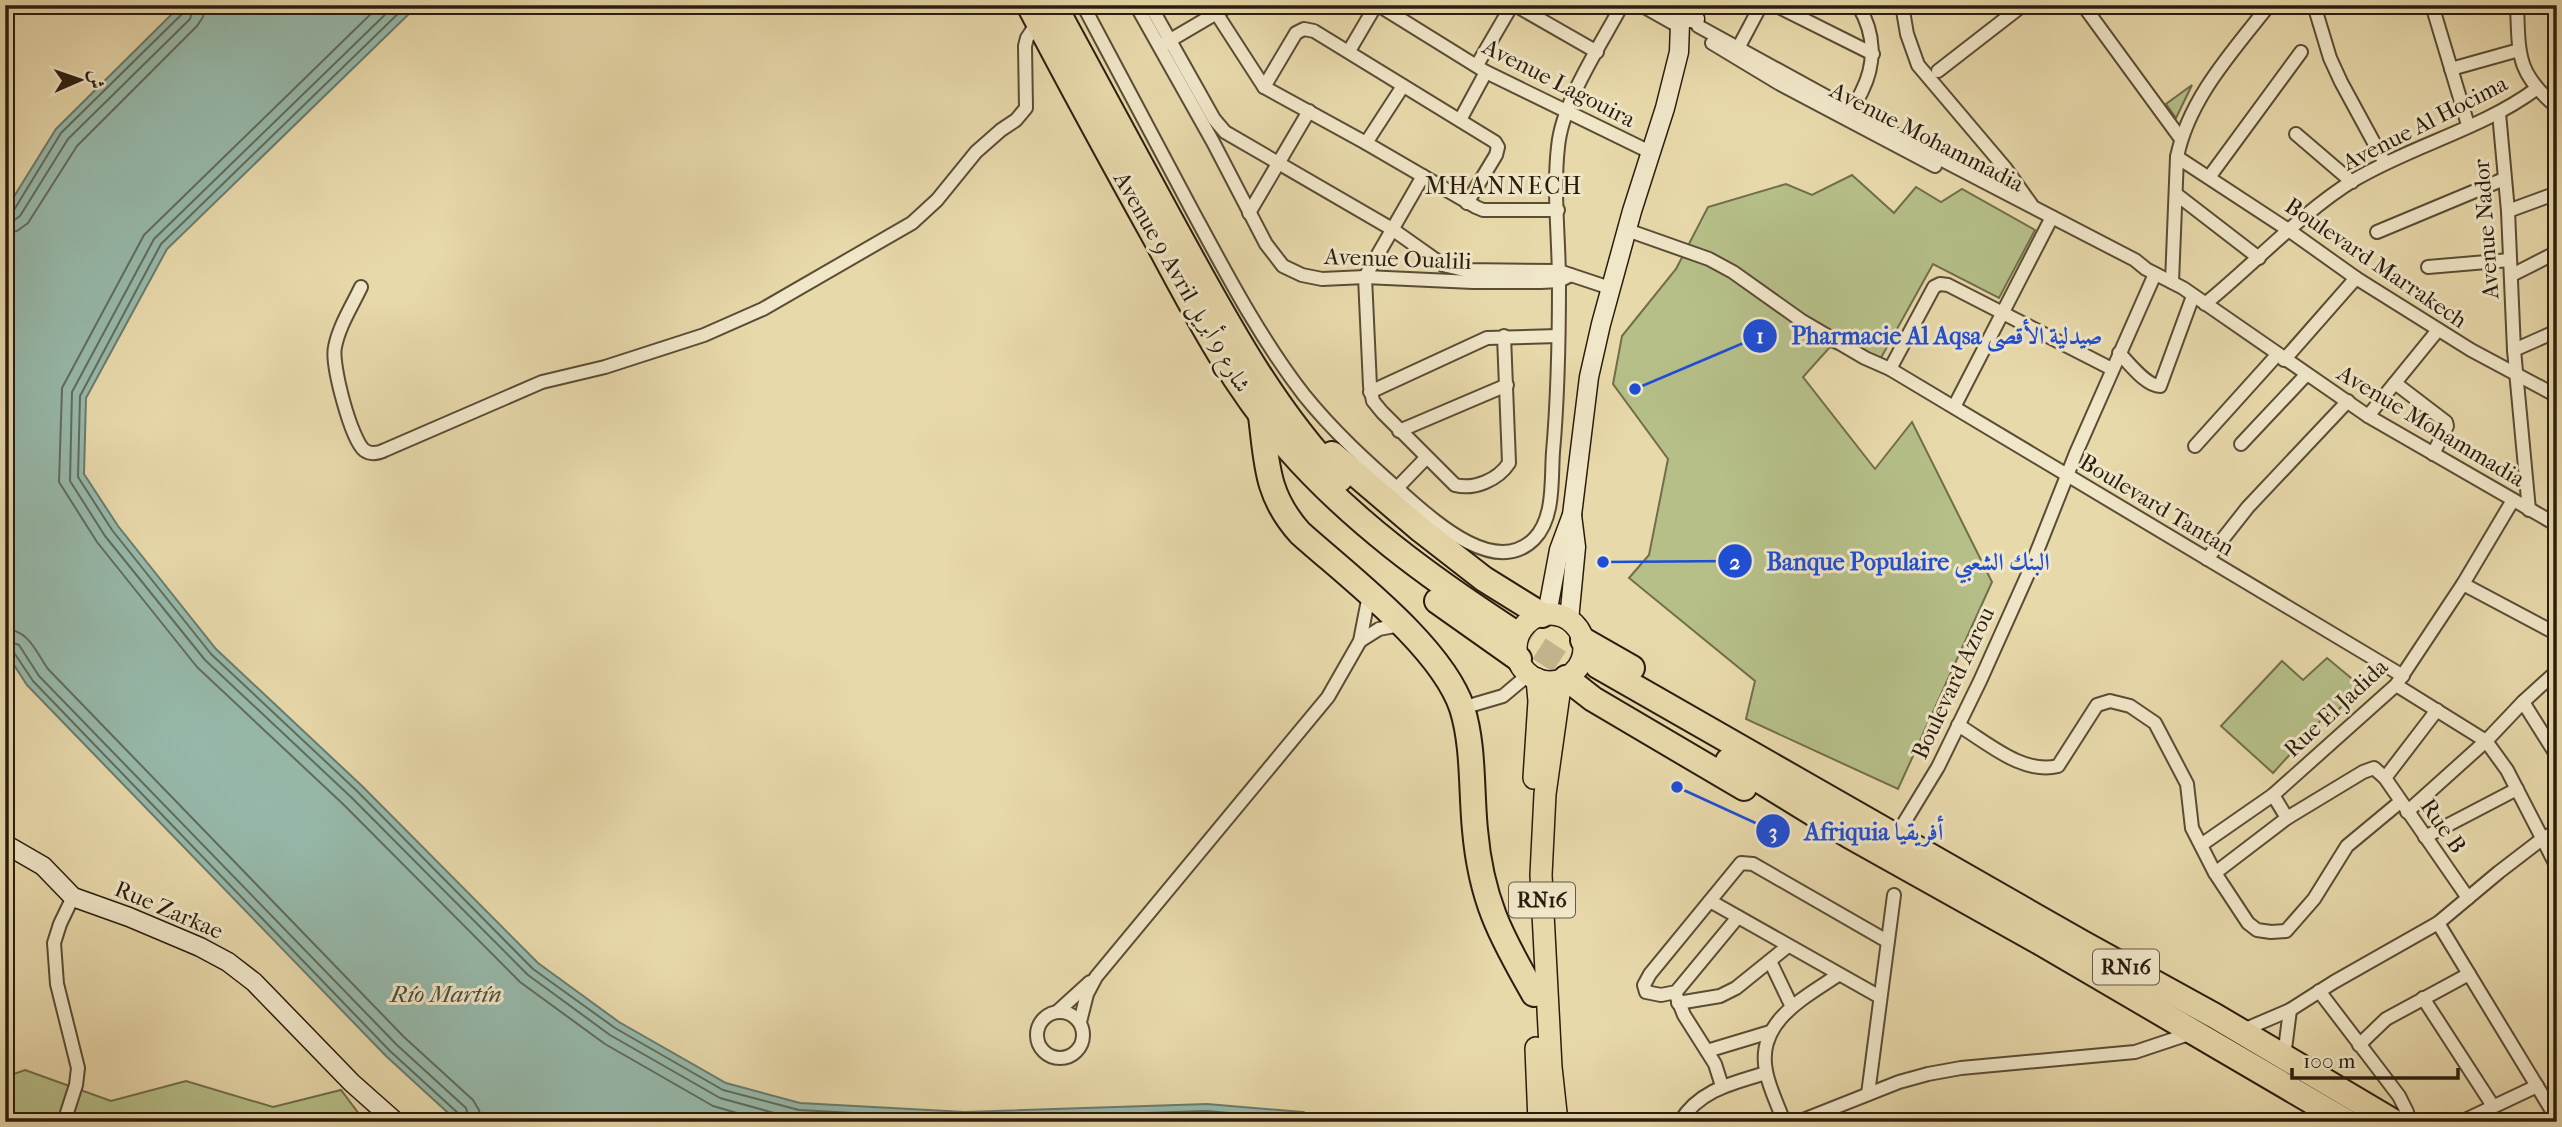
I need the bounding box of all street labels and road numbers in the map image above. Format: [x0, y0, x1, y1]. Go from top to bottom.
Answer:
street label: Avenue Lagouira [1477, 32, 1640, 133]
street label: Avenue Al Hocima [2337, 70, 2512, 177]
street label: Avenue Mohammadia [1825, 76, 2029, 198]
street label: Avenue Nador [2468, 158, 2504, 301]
street label: Avenue 9 Avril شارع 9 أبريل [1102, 165, 1259, 400]
street label: Boulevard Marrakech [2280, 192, 2472, 334]
street label: Avenue Oualili [1323, 243, 1472, 275]
street label: Avenue Mohammadia [2332, 359, 2530, 493]
street label: Boulevard Tantan [2075, 448, 2240, 562]
street label: Boulevard Azrou [1906, 603, 2000, 763]
street label: Rue El Jadida [2279, 653, 2394, 763]
street label: Rue B [2415, 793, 2471, 859]
street label: Rue Zarkae [111, 875, 227, 945]
road number: RN16 [1509, 883, 1575, 918]
road number: RN16 [2093, 950, 2159, 984]

